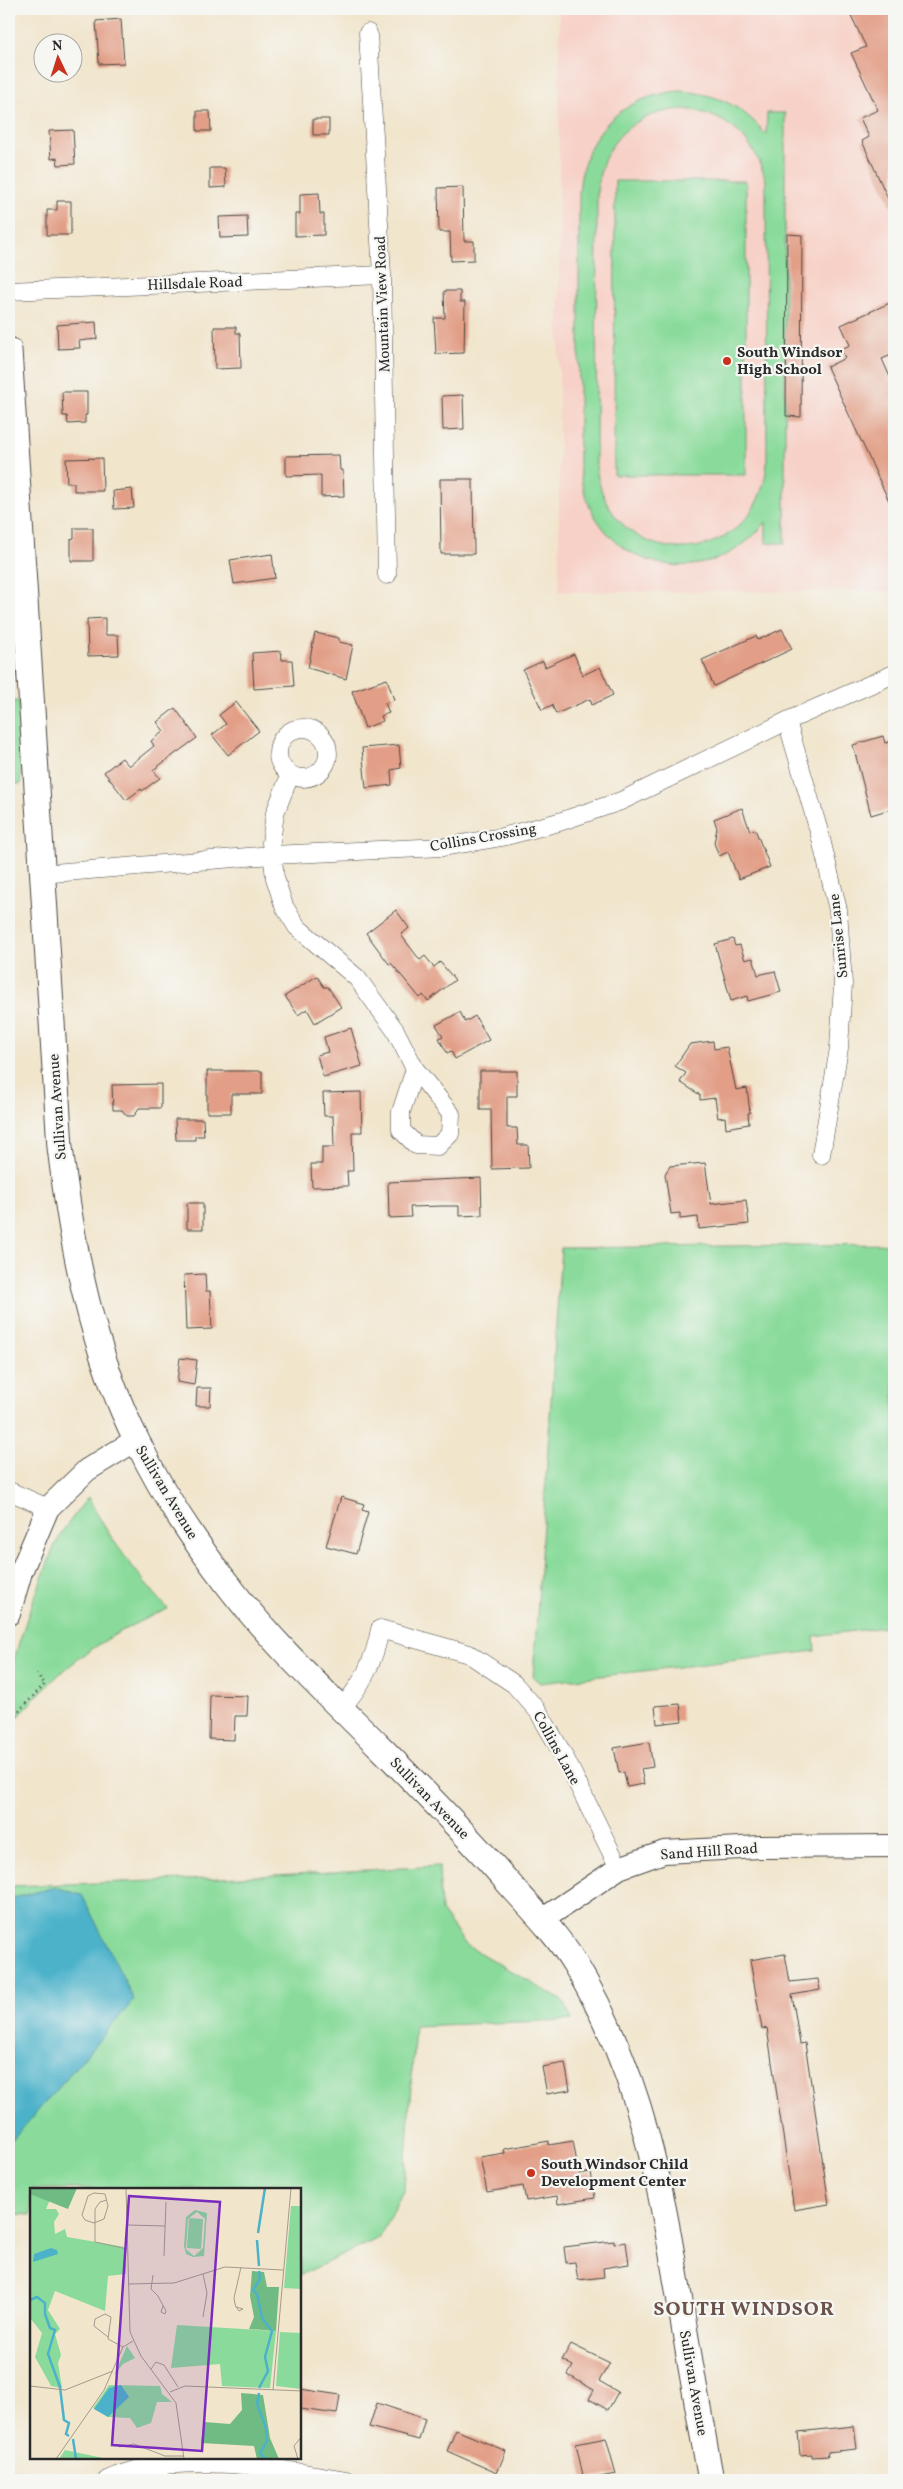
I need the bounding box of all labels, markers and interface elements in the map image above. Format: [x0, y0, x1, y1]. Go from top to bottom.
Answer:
north arrow [32, 32, 82, 82]
text: N [51, 37, 63, 56]
street label: Mountain View Road [371, 235, 396, 373]
street label: Hillsdale Road [147, 272, 243, 297]
place label: South Windsor High School [737, 343, 842, 381]
marker: South Windsor High School [721, 355, 733, 367]
street label: Collins Crossing [428, 819, 538, 858]
street label: Sunrise Lane [825, 892, 854, 979]
street label: Sullivan Avenue [44, 1053, 73, 1161]
street label: Sullivan Avenue [129, 1442, 202, 1544]
street label: Collins Lane [527, 1708, 585, 1789]
street label: Sullivan Avenue [384, 1753, 474, 1845]
street label: Sand Hill Road [660, 1839, 759, 1866]
place label: South Windsor Child Development Center [541, 2155, 688, 2193]
marker: South Windsor Child Development Center [525, 2167, 537, 2179]
inset map [30, 2188, 301, 2459]
district label: SOUTH WINDSOR [653, 2296, 835, 2324]
street label: Sullivan Avenue [673, 2329, 712, 2438]

